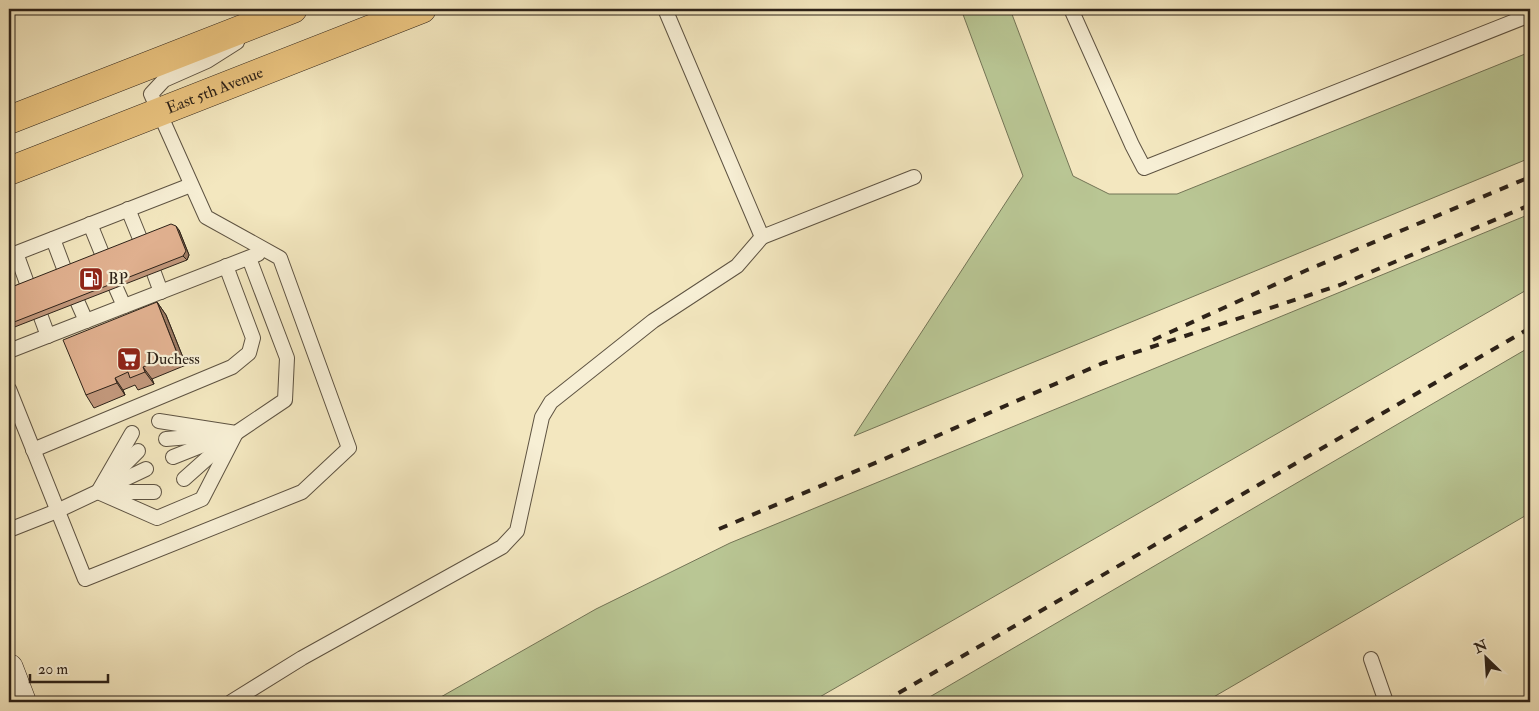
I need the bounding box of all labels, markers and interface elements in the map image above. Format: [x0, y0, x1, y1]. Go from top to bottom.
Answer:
street label: East 5th Avenue [163, 62, 266, 118]
fuel station icon: BP [78, 266, 104, 292]
place label: BP [108, 269, 128, 289]
supermarket icon: Duchess [116, 346, 142, 372]
place label: Duchess [146, 349, 200, 369]
north arrow [1462, 634, 1512, 684]
text: N [1471, 636, 1490, 657]
scale bar [30, 651, 108, 683]
text: 20 m [38, 660, 68, 679]

